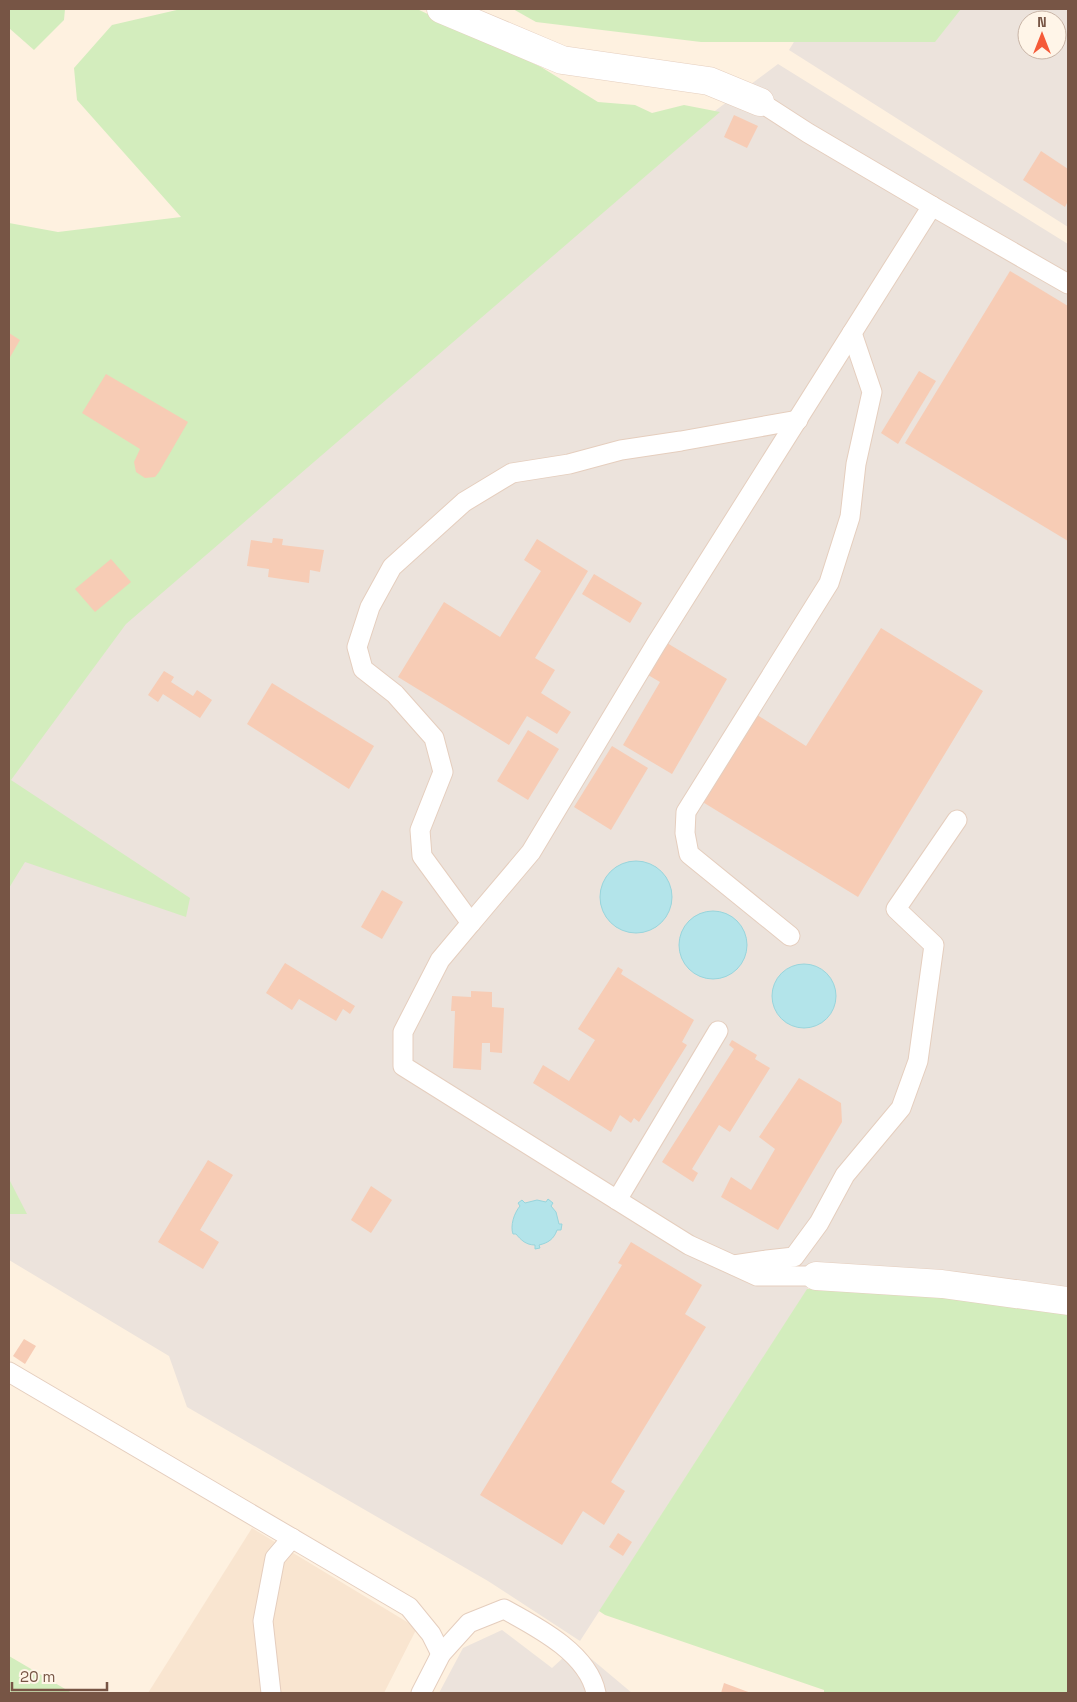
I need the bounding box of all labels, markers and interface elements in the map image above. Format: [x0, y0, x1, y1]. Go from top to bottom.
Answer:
north arrow [1017, 10, 1067, 60]
text: N [1037, 13, 1047, 31]
scale bar [12, 1660, 108, 1692]
text: 20 m [20, 1667, 55, 1686]

